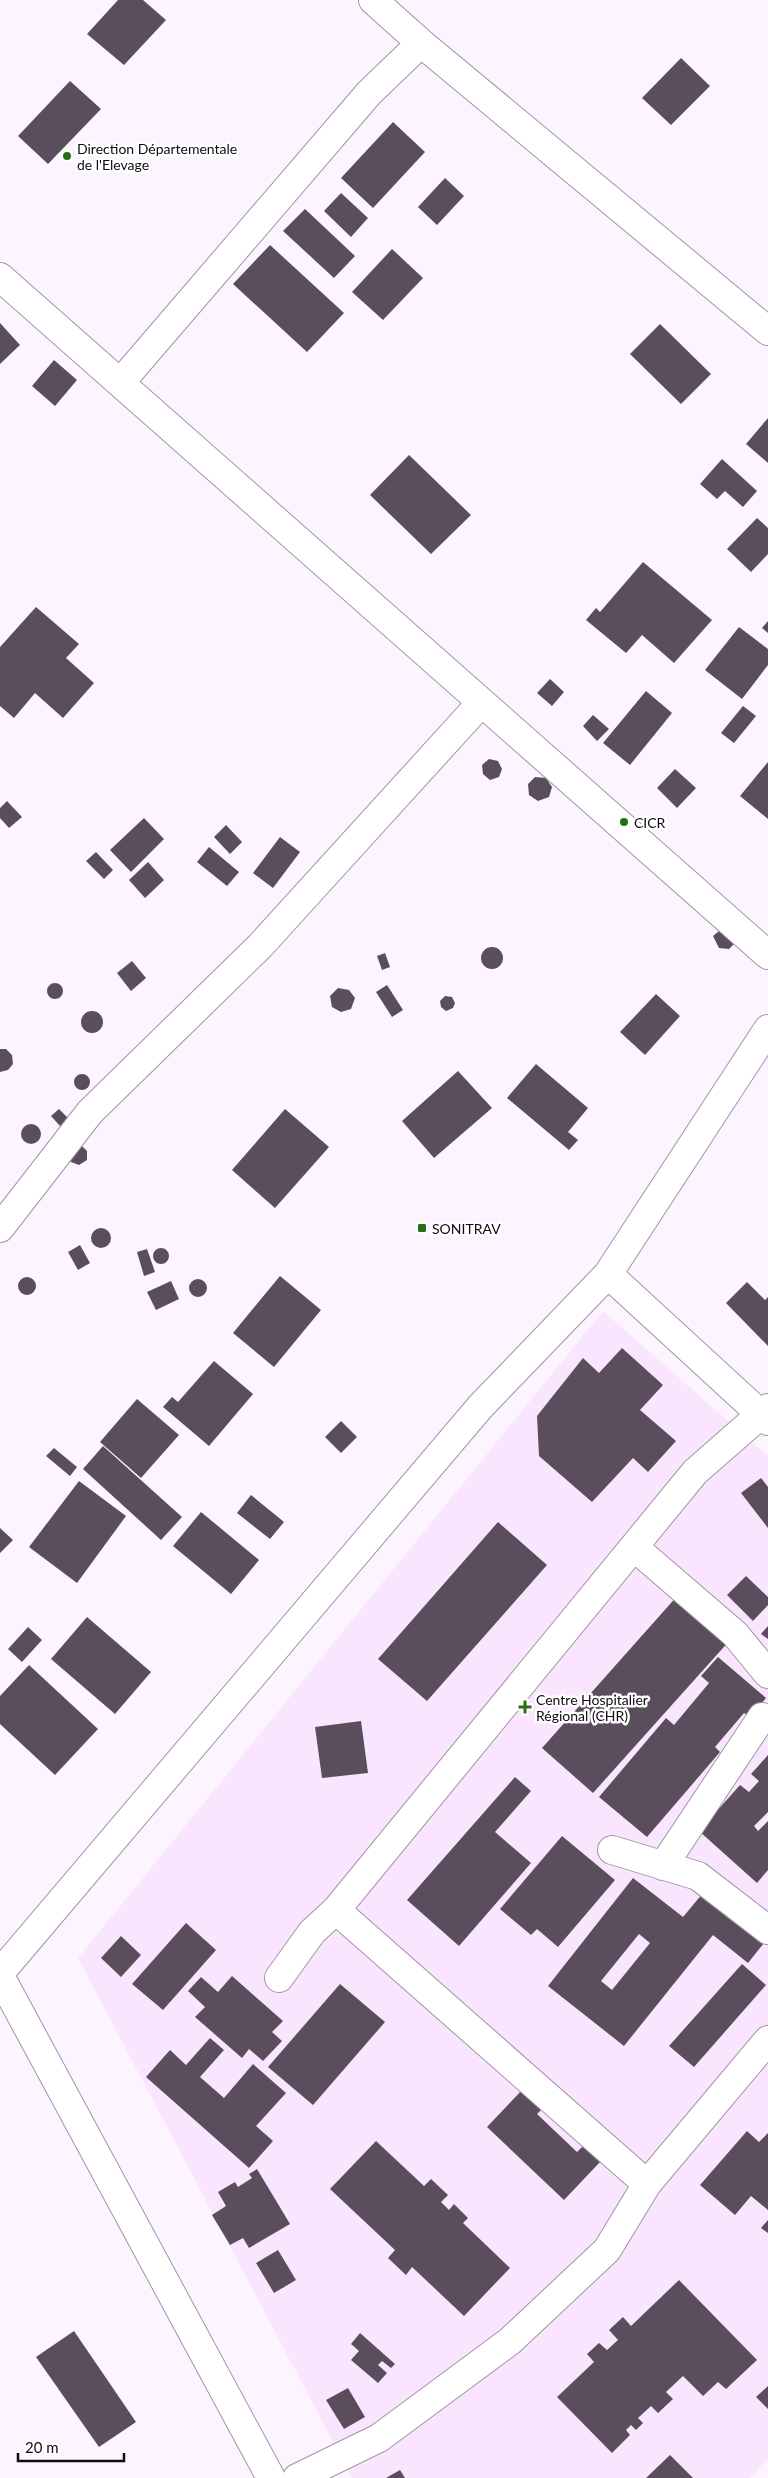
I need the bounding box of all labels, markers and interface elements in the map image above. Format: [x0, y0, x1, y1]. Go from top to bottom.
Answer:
place label: Direction Départementale de l'Elevage [77, 140, 237, 173]
marker: Direction Départementale de l'Elevage [61, 150, 73, 162]
place label: CICR [634, 814, 666, 831]
marker: CICR [618, 816, 630, 828]
place label: SONITRAV [432, 1220, 501, 1237]
marker: SONITRAV [416, 1222, 428, 1234]
place label: Centre Hospitalier Régional (CHR) [536, 1691, 648, 1724]
marker: Centre Hospitalier Régional (CHR) [518, 1700, 532, 1714]
scale bar [18, 2430, 124, 2462]
text: 20 m [25, 2438, 59, 2456]

